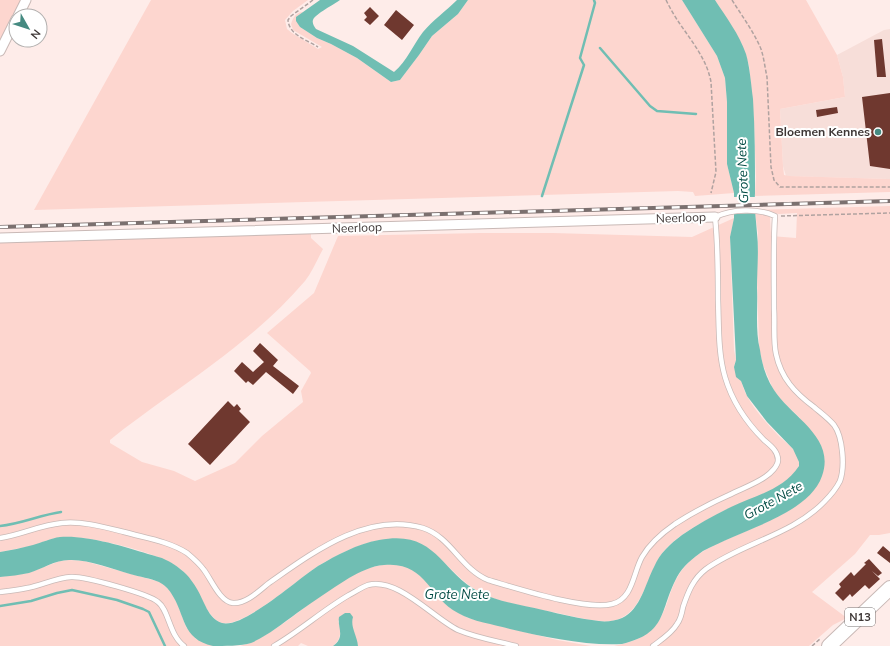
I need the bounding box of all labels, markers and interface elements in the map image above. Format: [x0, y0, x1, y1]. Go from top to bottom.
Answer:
north arrow [8, 8, 48, 48]
text: N [28, 27, 44, 42]
place label: Bloemen Kennes [776, 124, 870, 139]
marker: Bloemen Kennes [873, 127, 883, 137]
water label: Grote Nete [733, 138, 751, 204]
street label: Neerloop [656, 209, 706, 226]
street label: Neerloop [332, 219, 382, 236]
water label: Grote Nete [741, 477, 805, 523]
water label: Grote Nete [425, 586, 489, 602]
road number: N13 [845, 608, 875, 626]

